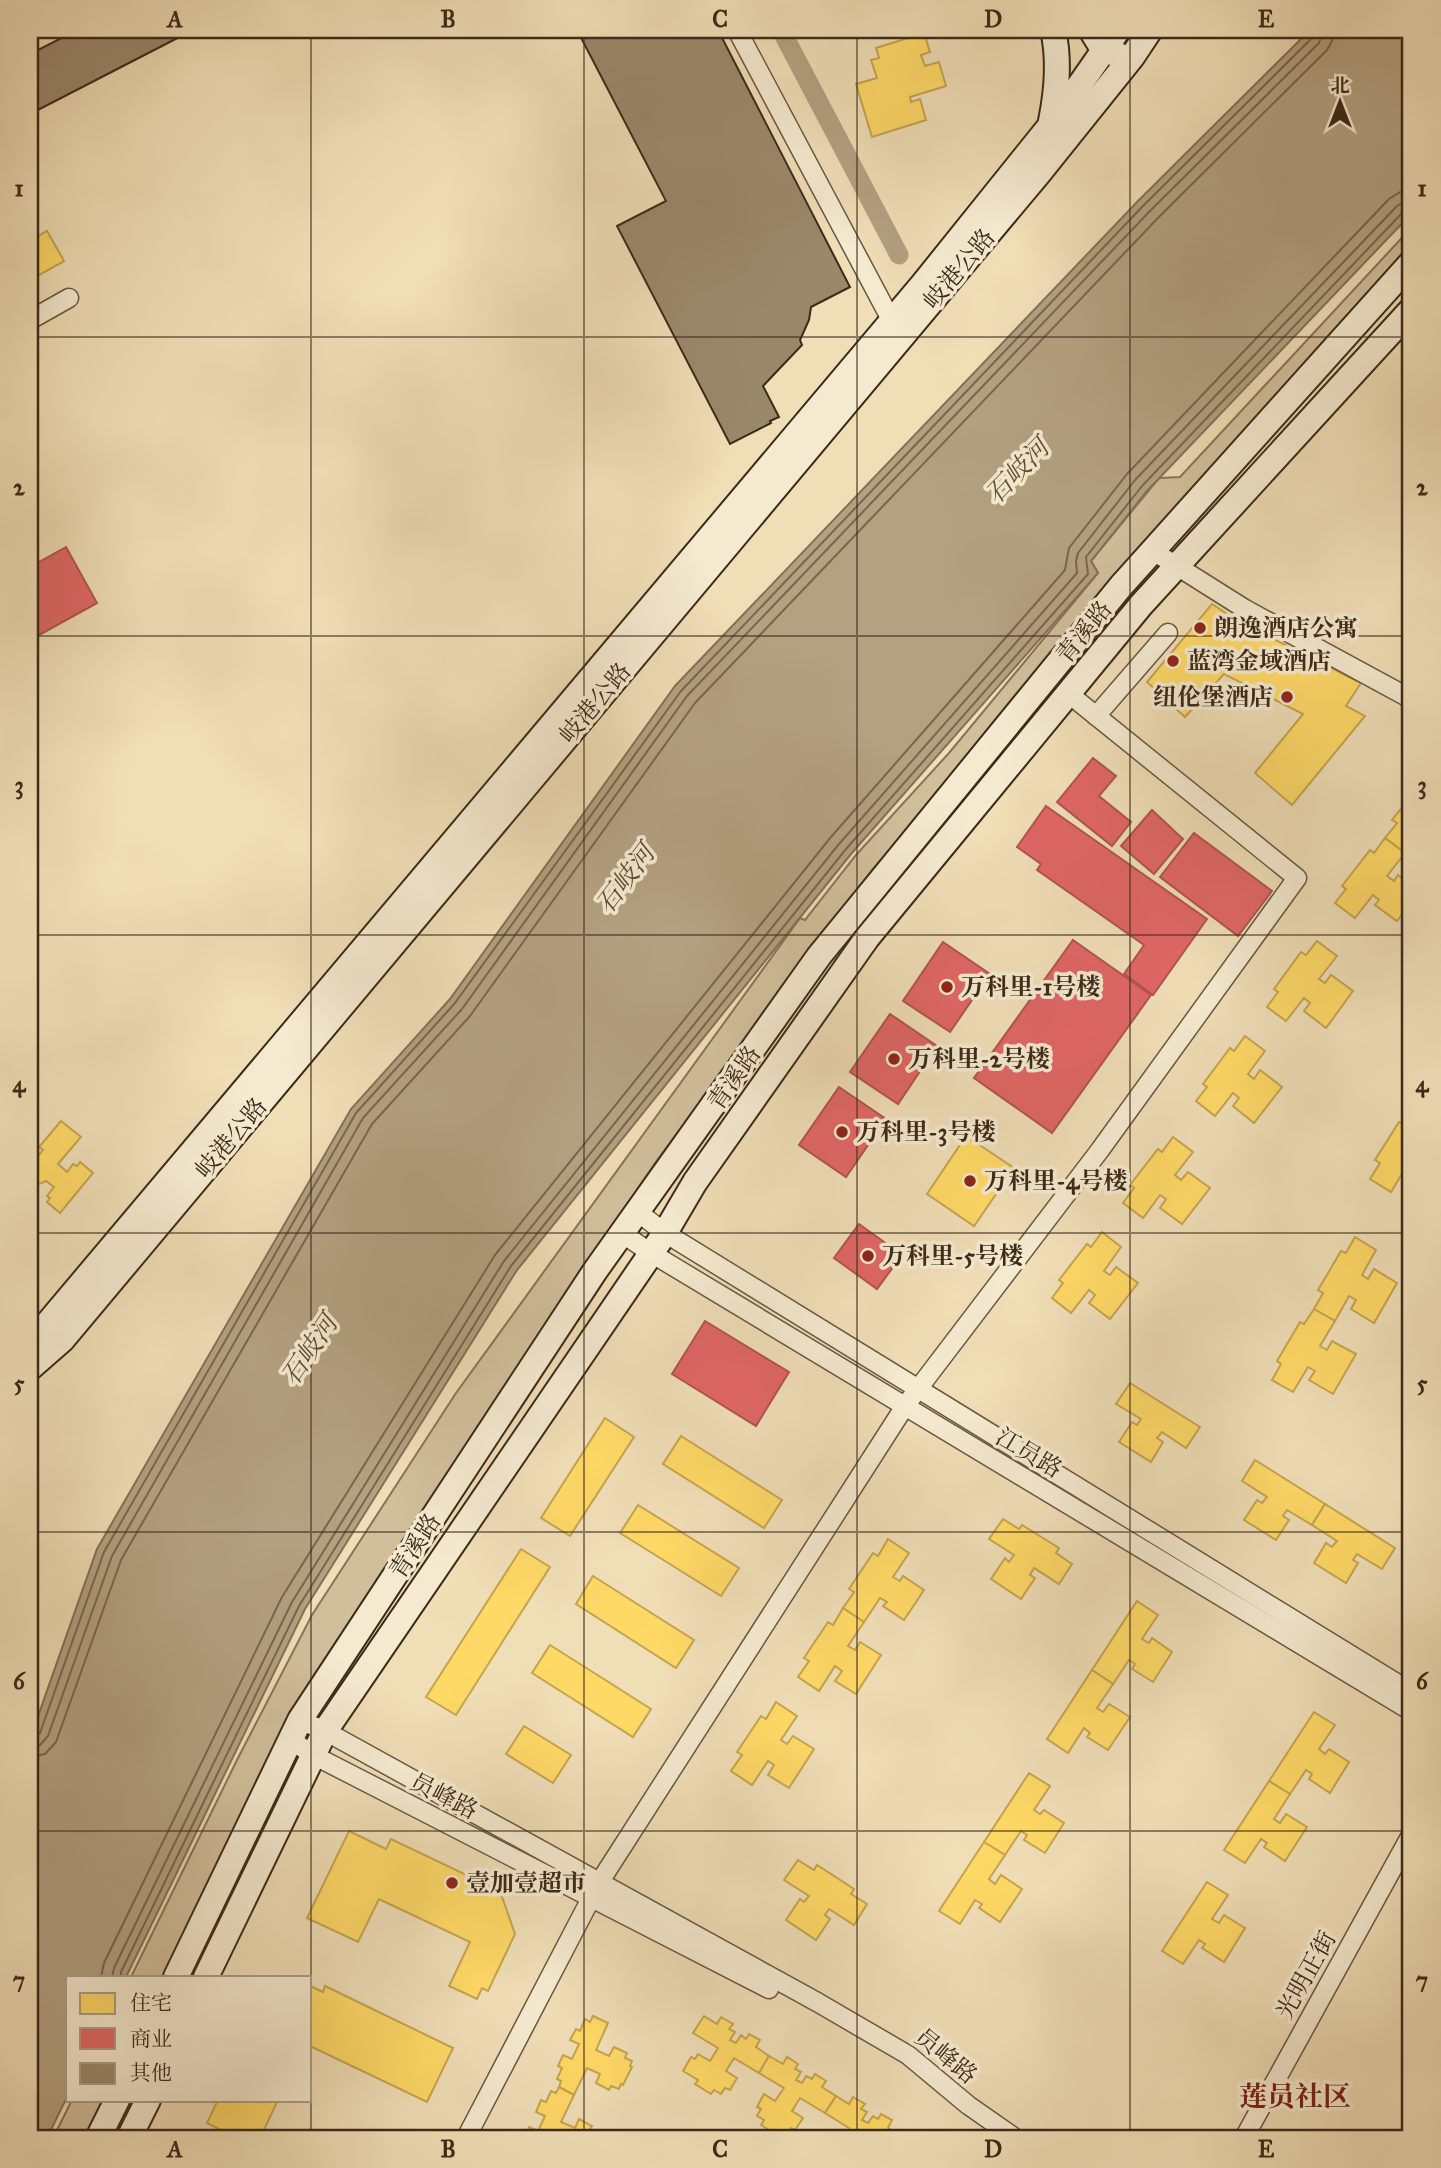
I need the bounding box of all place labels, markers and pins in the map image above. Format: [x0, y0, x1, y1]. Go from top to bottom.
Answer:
place label: 朗逸酒店公寓 [1214, 613, 1358, 643]
marker: 朗逸酒店公寓 [1192, 620, 1208, 636]
place label: 蓝湾金域酒店 [1187, 646, 1331, 676]
marker: 蓝湾金域酒店 [1165, 653, 1181, 669]
place label: 纽伦堡酒店 [1153, 682, 1273, 712]
marker: 纽伦堡酒店 [1279, 689, 1295, 705]
place label: 万科里-1号楼 [961, 972, 1100, 1002]
marker: 万科里-1号楼 [939, 979, 955, 995]
place label: 万科里-2号楼 [908, 1044, 1050, 1074]
marker: 万科里-2号楼 [886, 1051, 902, 1067]
place label: 万科里-3号楼 [856, 1117, 995, 1147]
marker: 万科里-3号楼 [834, 1124, 850, 1140]
place label: 万科里-4号楼 [984, 1166, 1127, 1196]
marker: 万科里-4号楼 [962, 1173, 978, 1189]
place label: 万科里-5号楼 [882, 1241, 1023, 1271]
marker: 万科里-5号楼 [860, 1248, 876, 1264]
place label: 壹加壹超市 [466, 1868, 586, 1898]
marker: 壹加壹超市 [444, 1875, 460, 1891]

